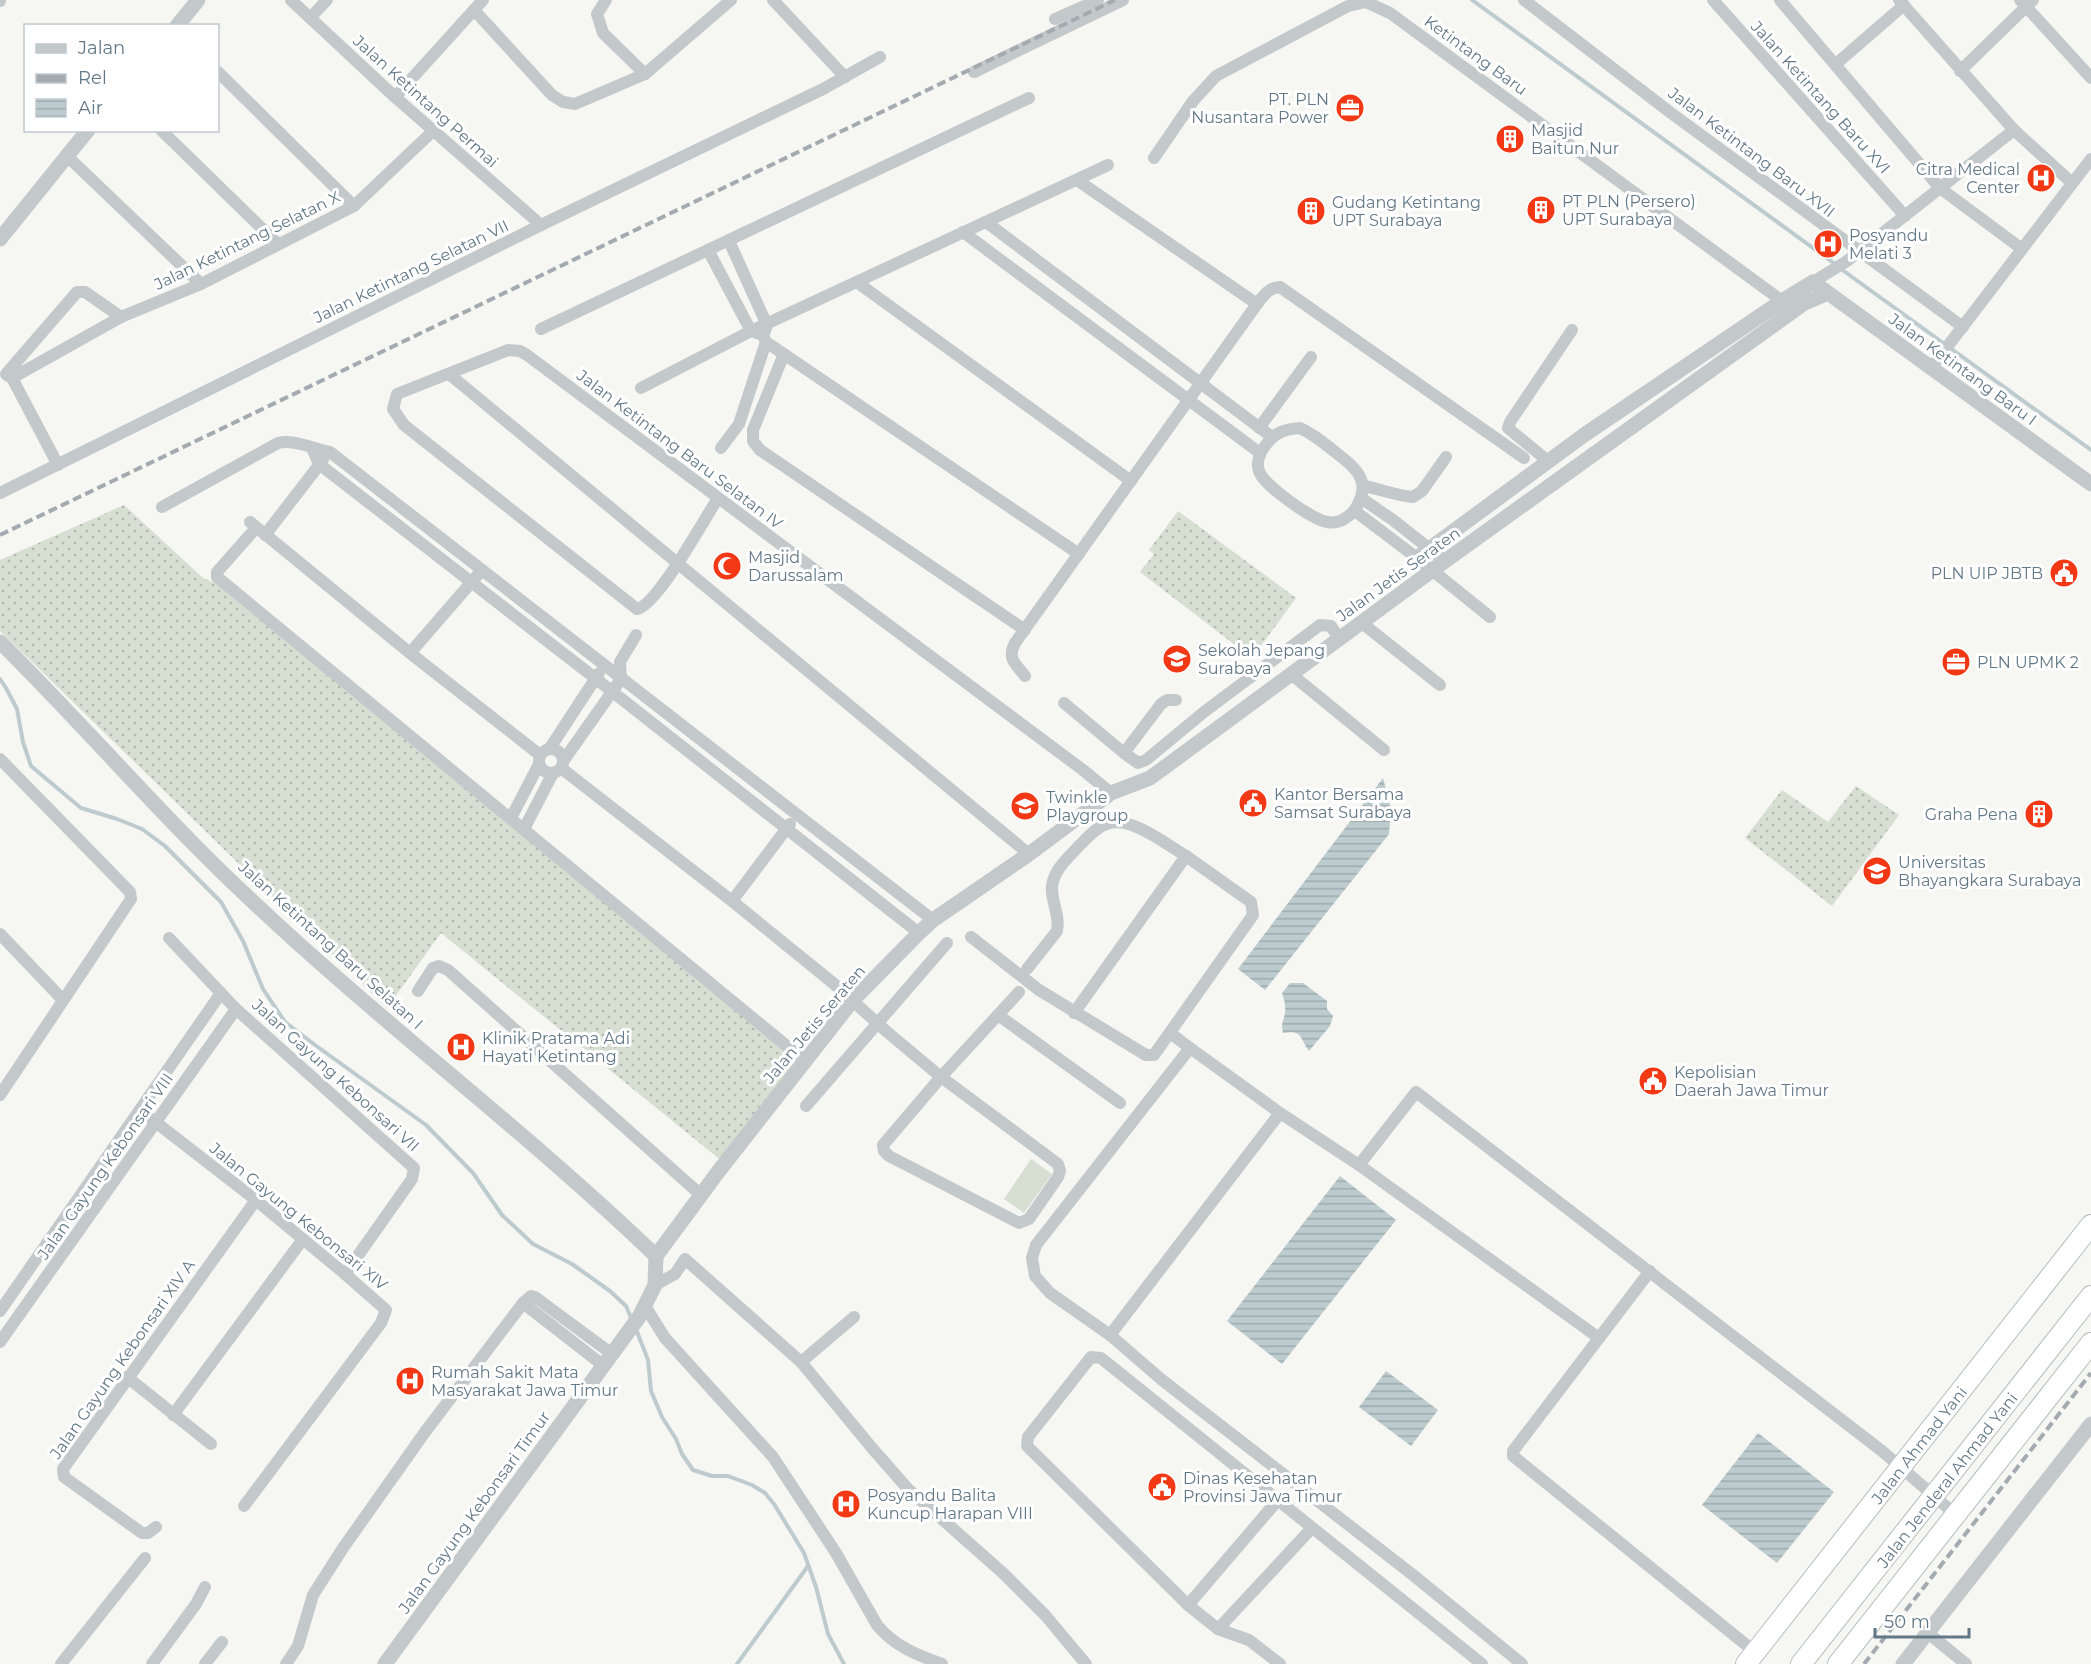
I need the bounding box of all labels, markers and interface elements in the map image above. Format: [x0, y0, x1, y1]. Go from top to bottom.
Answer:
street label: Ketintang Baru [1421, 12, 1531, 99]
street label: Jalan Ketintang Baru XVI [1746, 16, 1894, 178]
legend [24, 24, 219, 132]
street label: Jalan Ketintang Permai [349, 31, 502, 171]
text: Jalan [77, 37, 125, 59]
text: Rel [78, 67, 107, 89]
street label: Jalan Ketintang Baru XVII [1664, 83, 1839, 221]
place label: PT. PLN Nusantara Power [1191, 90, 1329, 127]
office icon: PT. PLN Nusantara Power [1334, 92, 1366, 124]
text: Air [78, 97, 103, 119]
place label: Masjid Baitun Nur [1531, 121, 1619, 158]
building icon: Masjid Baitun Nur [1494, 123, 1526, 155]
place label: Citra Medical Center [1916, 160, 2020, 197]
hospital icon: Citra Medical Center [2025, 162, 2057, 194]
street label: Jalan Ketintang Selatan X [150, 187, 344, 294]
place label: PT PLN (Persero) UPT Surabaya [1562, 192, 1696, 229]
place label: Gudang Ketintang UPT Surabaya [1332, 193, 1481, 230]
building icon: PT PLN (Persero) UPT Surabaya [1525, 194, 1557, 226]
building icon: Gudang Ketintang UPT Surabaya [1295, 195, 1327, 227]
street label: Jalan Ketintang Selatan VII [310, 216, 512, 327]
place label: Posyandu Melati 3 [1849, 226, 1928, 263]
hospital icon: Posyandu Melati 3 [1812, 228, 1844, 260]
street label: Jalan Ketintang Baru I [1884, 309, 2040, 429]
street label: Jalan Ketintang Baru Selatan IV [572, 365, 787, 533]
street label: Jalan Jetis Seraten [1332, 523, 1464, 626]
place label: Masjid Darussalam [748, 548, 844, 585]
mosque icon: Masjid Darussalam [711, 550, 743, 582]
public building icon: PLN UIP JBTB [2048, 557, 2080, 589]
place label: PLN UIP JBTB [1931, 564, 2043, 583]
place label: Sekolah Jepang Surabaya [1198, 641, 1325, 678]
school or university icon: Sekolah Jepang Surabaya [1161, 643, 1193, 675]
office icon: PLN UPMK 2 [1940, 646, 1972, 678]
place label: PLN UPMK 2 [1977, 653, 2079, 672]
place label: Kantor Bersama Samsat Surabaya [1274, 785, 1412, 822]
public building icon: Kantor Bersama Samsat Surabaya [1237, 787, 1269, 819]
place label: Twinkle Playgroup [1046, 788, 1128, 825]
school or university icon: Twinkle Playgroup [1009, 790, 1041, 822]
building icon: Graha Pena [2023, 798, 2055, 830]
place label: Graha Pena [1925, 805, 2018, 824]
place label: Universitas Bhayangkara Surabaya [1898, 853, 2081, 890]
school or university icon: Universitas Bhayangkara Surabaya [1861, 855, 1893, 887]
street label: Jalan Ketintang Baru Selatan I [234, 857, 427, 1033]
street label: Jalan Jetis Seraten [759, 961, 869, 1088]
street label: Jalan Gayung Kebonsari VII [248, 995, 423, 1155]
place label: Klinik Pratama Adi Hayati Ketintang [482, 1029, 630, 1066]
hospital icon: Klinik Pratama Adi Hayati Ketintang [445, 1031, 477, 1063]
place label: Kepolisian Daerah Jawa Timur [1674, 1063, 1829, 1100]
public building icon: Kepolisian Daerah Jawa Timur [1637, 1065, 1669, 1097]
street label: Jalan Gayung Kebonsari VIII [33, 1070, 177, 1264]
street label: Jalan Gayung Kebonsari XIV [205, 1138, 392, 1295]
street label: Jalan Gayung Kebonsari XIV A [45, 1255, 199, 1463]
place label: Rumah Sakit Mata Masyarakat Jawa Timur [431, 1363, 618, 1400]
hospital icon: Rumah Sakit Mata Masyarakat Jawa Timur [394, 1365, 426, 1397]
street label: Jalan Ahmad Yani [1867, 1383, 1971, 1509]
street label: Jalan Jenderal Ahmad Yani [1873, 1389, 2021, 1572]
street label: Jalan Gayung Kebonsari Timur [394, 1408, 554, 1618]
place label: Dinas Kesehatan Provinsi Jawa Timur [1183, 1469, 1343, 1506]
public building icon: Dinas Kesehatan Provinsi Jawa Timur [1146, 1471, 1178, 1503]
place label: Posyandu Balita Kuncup Harapan VIII [867, 1486, 1033, 1523]
hospital icon: Posyandu Balita Kuncup Harapan VIII [830, 1488, 862, 1520]
scale bar [1875, 1601, 1970, 1639]
text: 50 m [1884, 1611, 1930, 1633]

